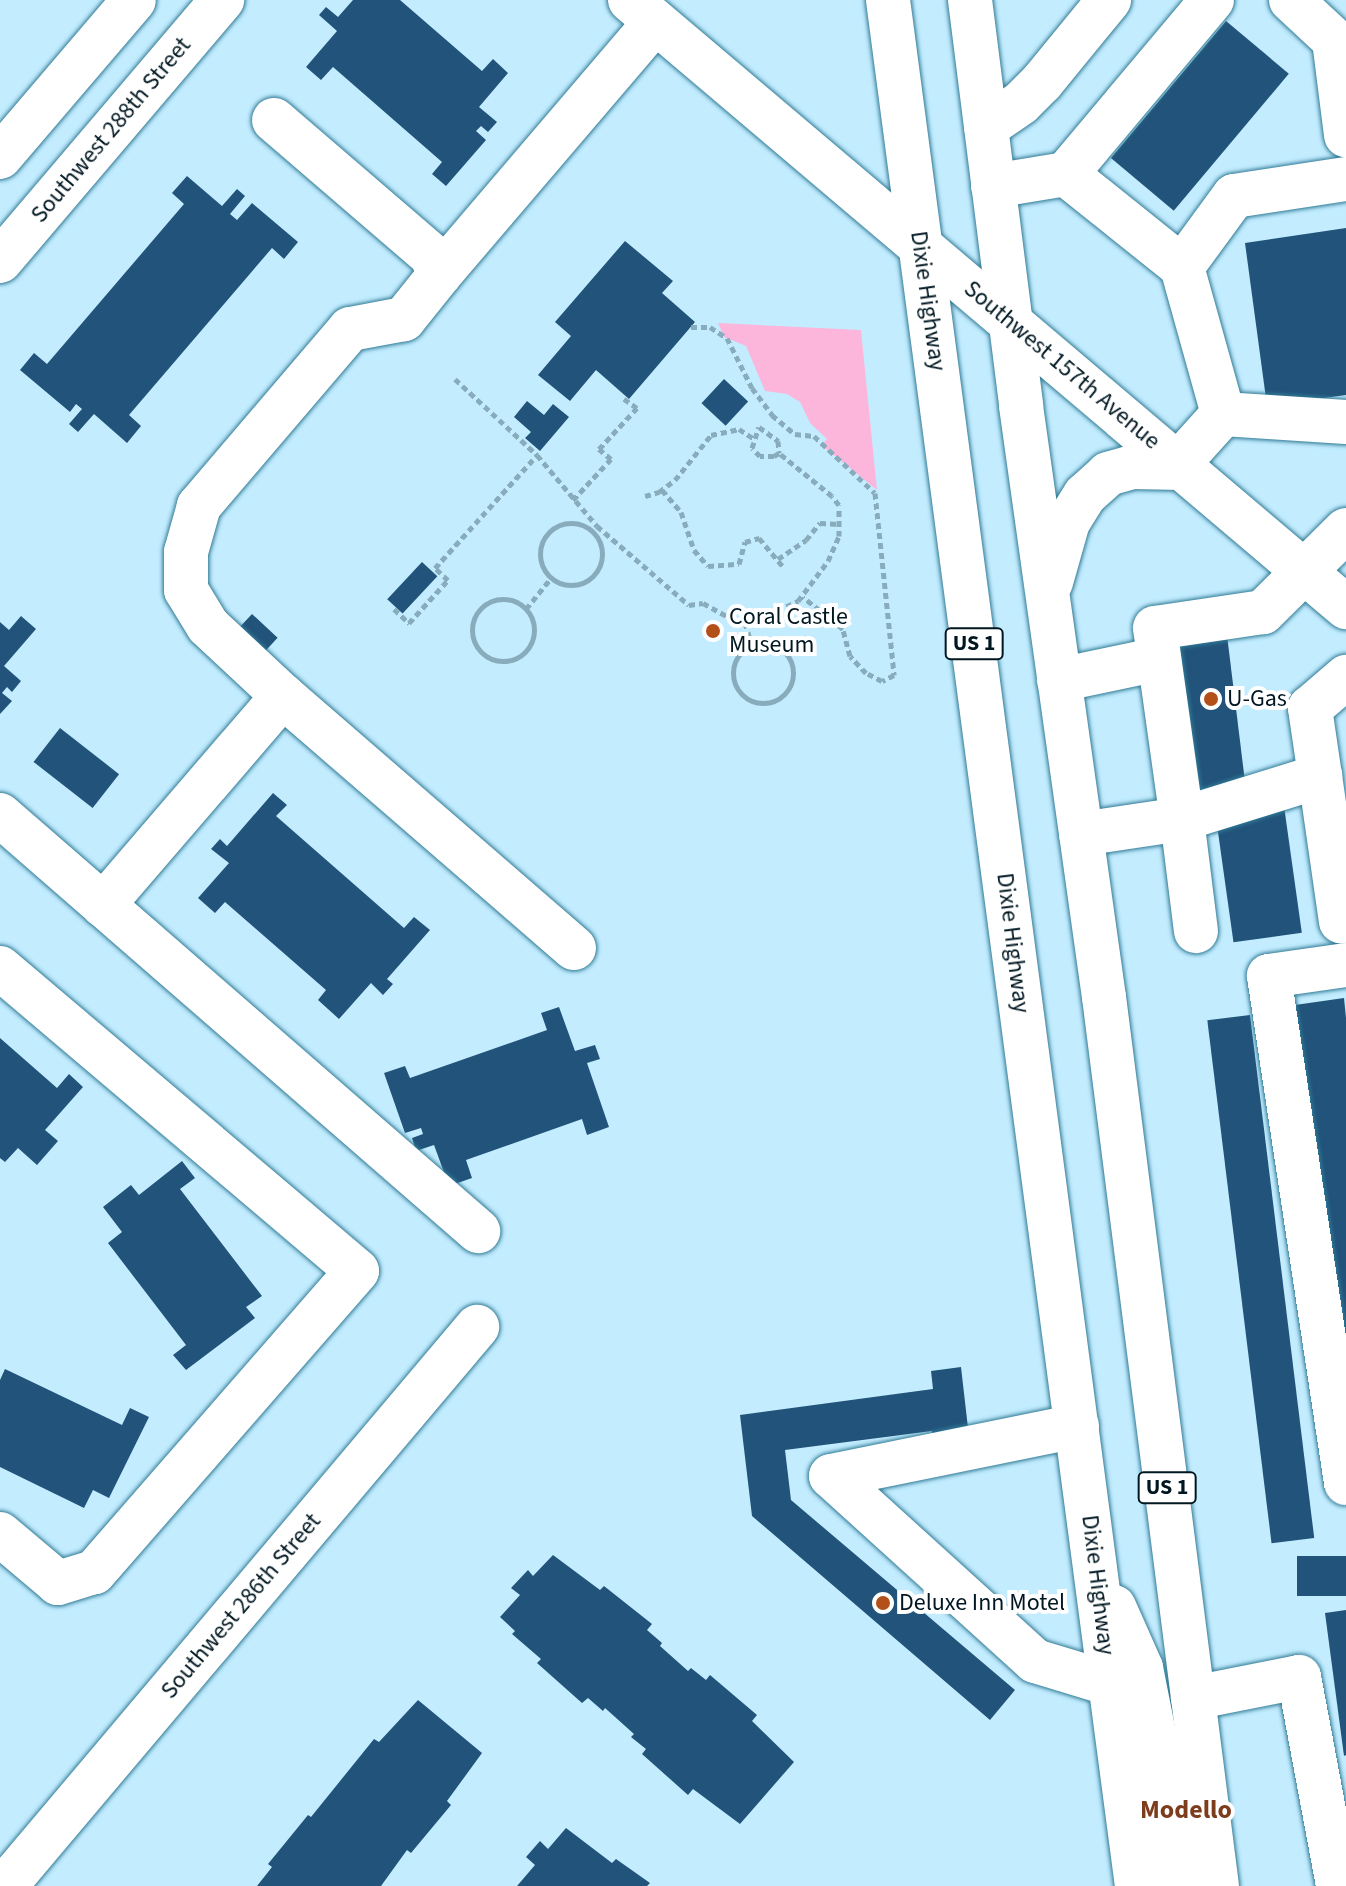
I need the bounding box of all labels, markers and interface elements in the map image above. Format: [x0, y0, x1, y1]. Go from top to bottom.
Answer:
street label: Southwest 288th Street [25, 31, 197, 229]
street label: Dixie Highway [904, 229, 952, 373]
street label: Southwest 157th Avenue [958, 274, 1166, 456]
place label: Coral Castle Museum [729, 603, 848, 659]
marker: Coral Castle Museum [704, 622, 722, 640]
road number: US 1 [944, 626, 1004, 662]
place label: U-Gas [1227, 685, 1287, 713]
marker: U-Gas [1202, 690, 1220, 708]
street label: Dixie Highway [990, 871, 1036, 1015]
road number: US 1 [1137, 1470, 1197, 1506]
street label: Southwest 286th Street [155, 1507, 327, 1705]
street label: Dixie Highway [1075, 1513, 1121, 1657]
place label: Deluxe Inn Motel [899, 1589, 1065, 1617]
marker: Deluxe Inn Motel [874, 1594, 892, 1612]
district label: Modello [1140, 1794, 1232, 1826]

